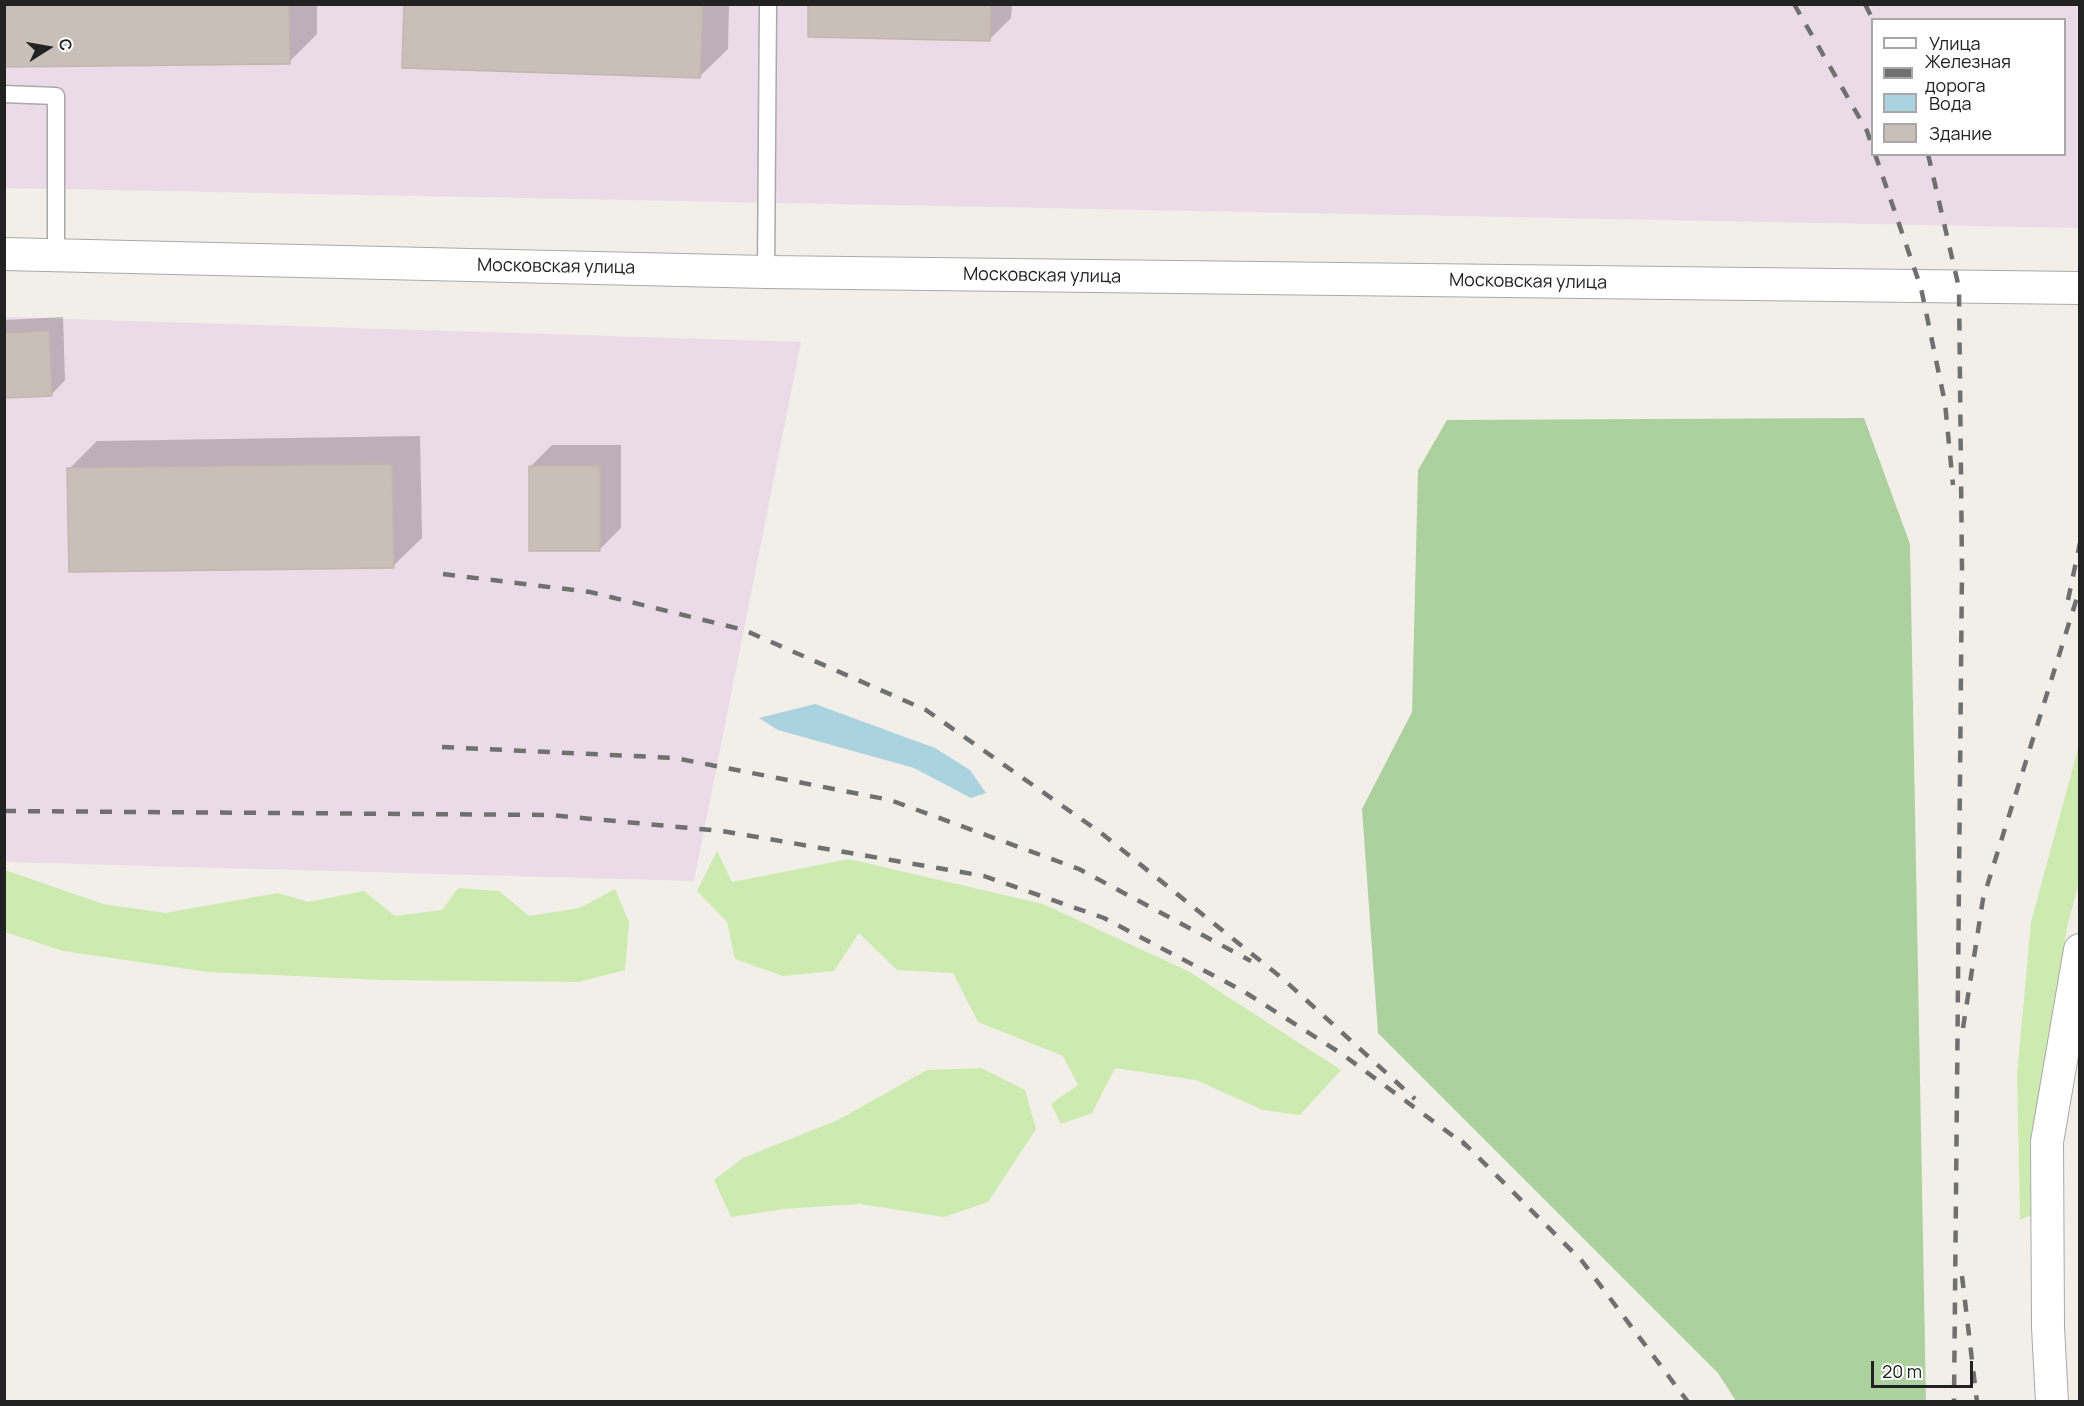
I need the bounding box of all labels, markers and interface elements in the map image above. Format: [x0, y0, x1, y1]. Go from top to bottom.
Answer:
north arrow [18, 18, 78, 78]
legend [1871, 18, 2066, 156]
text: Улица [1929, 31, 1981, 55]
text: С [54, 37, 78, 52]
text: Железная дорога [1925, 49, 2011, 97]
text: Вода [1929, 91, 1971, 115]
text: Здание [1929, 121, 1992, 145]
street label: Московская улица [477, 255, 635, 279]
street label: Московская улица [963, 264, 1121, 288]
street label: Московская улица [1449, 270, 1607, 294]
scale bar [1874, 1349, 1976, 1387]
text: 20 m [1882, 1359, 1922, 1383]

